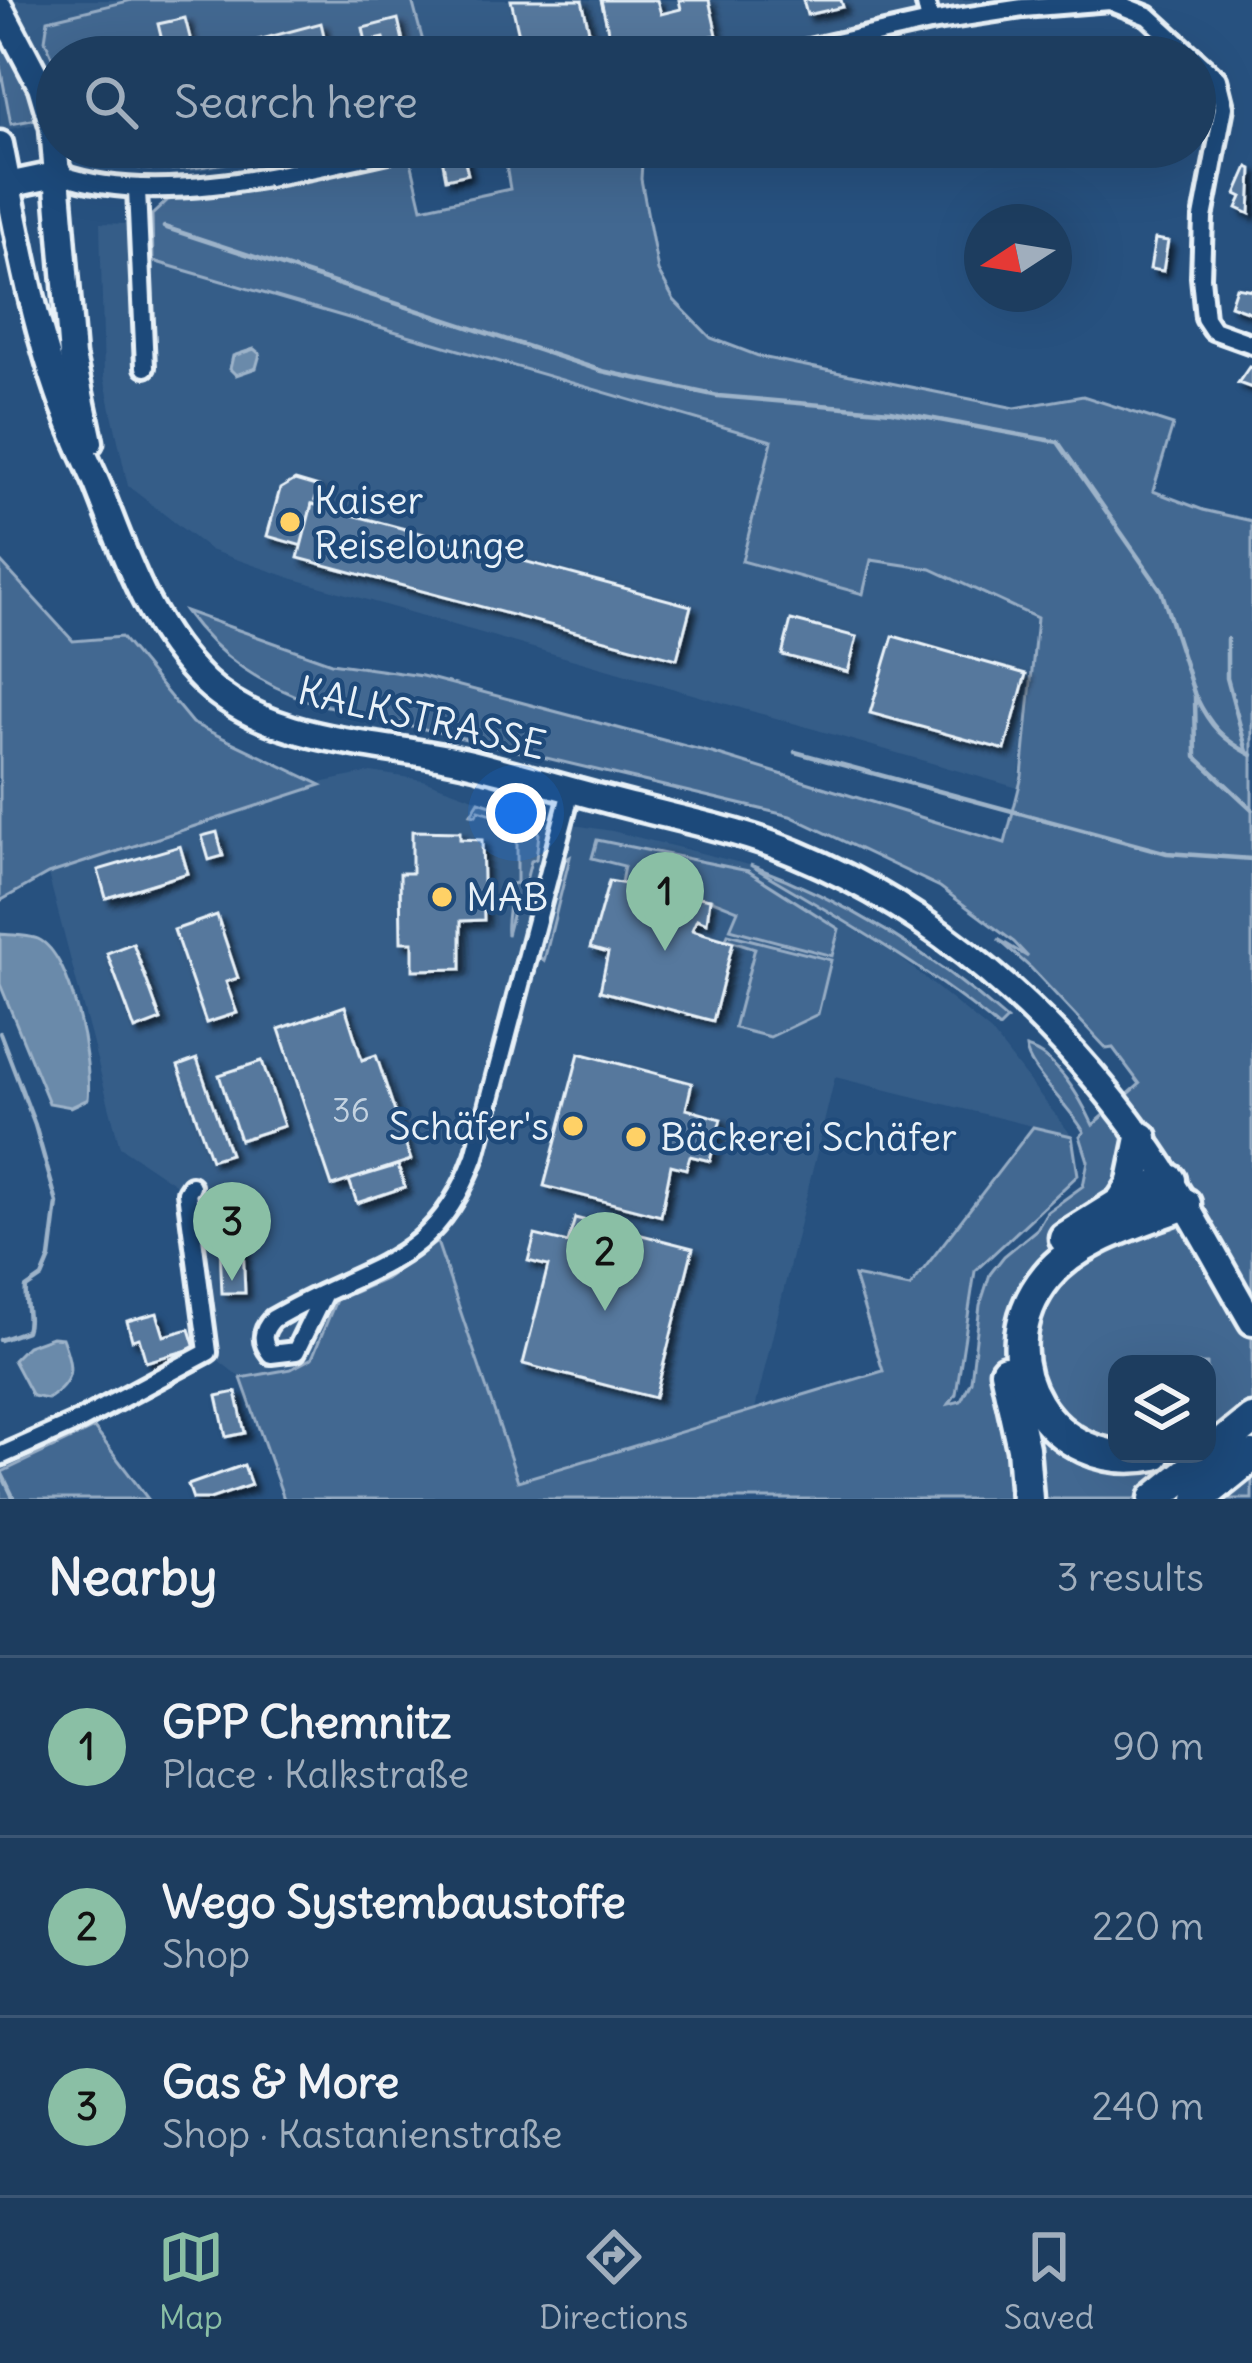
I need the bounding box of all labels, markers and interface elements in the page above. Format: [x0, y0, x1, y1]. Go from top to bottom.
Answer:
search box [36, 36, 1216, 168]
icon: search [78, 69, 144, 135]
text: Search here [174, 74, 418, 130]
north arrow [964, 204, 1072, 312]
place label: Kaiser Reiselounge [314, 476, 525, 570]
marker: Kaiser Reiselounge [277, 509, 303, 535]
street label: KALKSTRASSE [293, 666, 551, 770]
your location [486, 783, 546, 843]
pin: 1 [626, 852, 704, 951]
place label: MAB [466, 873, 548, 922]
marker: MAB [429, 884, 455, 910]
house number: 36 [332, 1089, 370, 1131]
place label: Schäfer's [389, 1102, 549, 1151]
marker: Schäfer's [560, 1113, 586, 1139]
place label: Bäckerei Schäfer [660, 1113, 957, 1162]
marker: Bäckerei Schäfer [623, 1124, 649, 1150]
pin: 3 [193, 1182, 271, 1281]
pin: 2 [566, 1212, 644, 1311]
map controls [1108, 1355, 1216, 1463]
button: layers [1108, 1355, 1216, 1463]
text: Nearby [48, 1545, 217, 1609]
text: 3 results [1057, 1553, 1204, 1602]
text: GPP Chemnitz [162, 1694, 451, 1750]
text: 1 [79, 1722, 95, 1771]
text: 90 m [1112, 1722, 1204, 1771]
text: Place · Kalkstraße [162, 1750, 469, 1799]
text: Wego Systembaustoffe [162, 1874, 626, 1930]
text: 2 [76, 1902, 98, 1951]
text: 220 m [1092, 1902, 1204, 1951]
text: Shop [162, 1930, 250, 1979]
text: Gas & More [162, 2054, 399, 2110]
text: 3 [76, 2082, 98, 2131]
text: 240 m [1092, 2082, 1204, 2131]
text: Shop · Kastanienstraße [162, 2110, 563, 2159]
tab: Map [158, 2224, 224, 2338]
tab: Directions [539, 2224, 688, 2338]
tab: Saved [1004, 2224, 1094, 2338]

